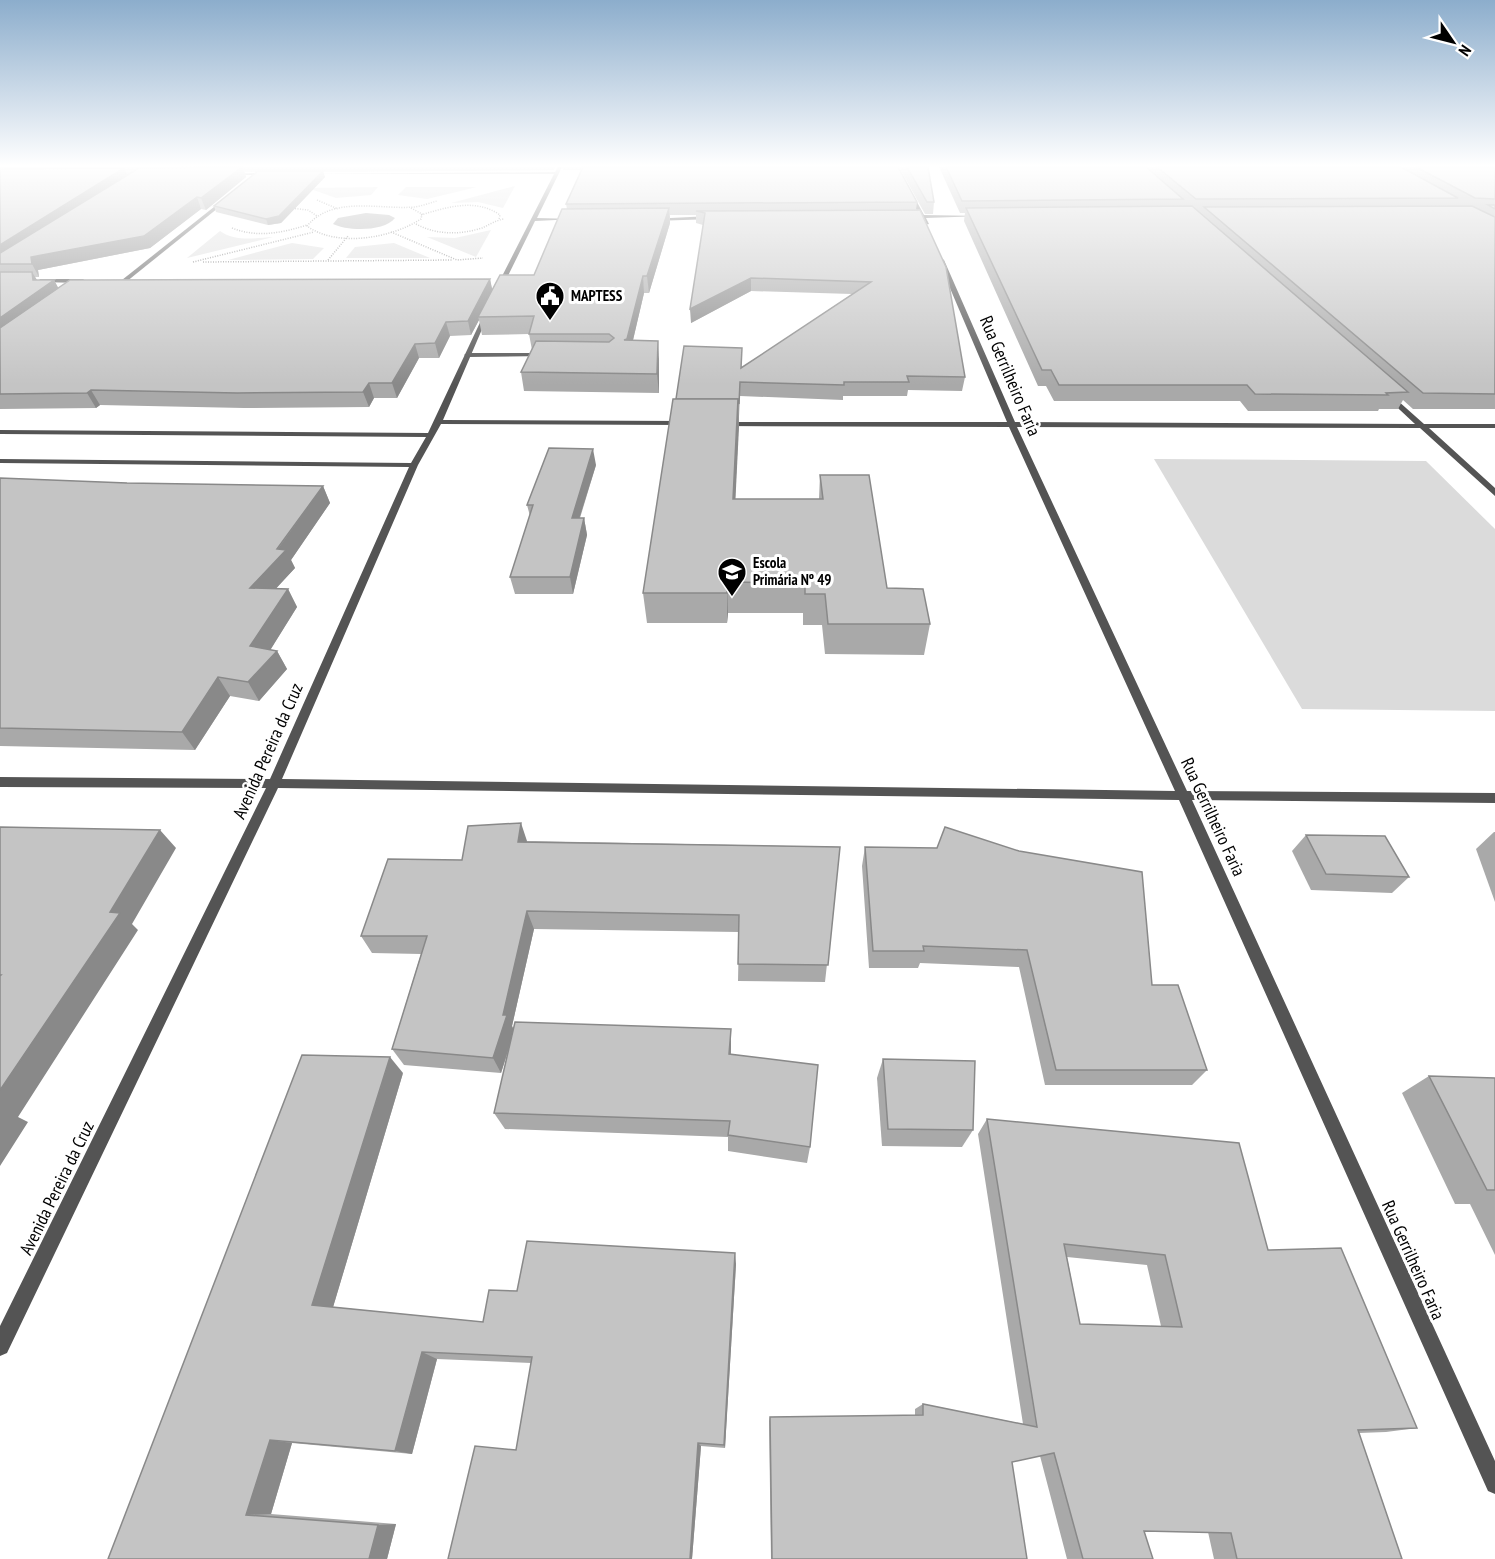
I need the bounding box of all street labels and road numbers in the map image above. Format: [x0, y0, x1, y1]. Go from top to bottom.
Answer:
street label: Rua Gerrilheiro Faria [975, 312, 1046, 439]
street label: Avenida Pereira da Cruz [227, 679, 308, 822]
street label: Rua Gerrilheiro Faria [1176, 754, 1251, 880]
street label: Avenida Pereira da Cruz [14, 1117, 99, 1259]
street label: Rua Gerrilheiro Faria [1377, 1197, 1450, 1323]

